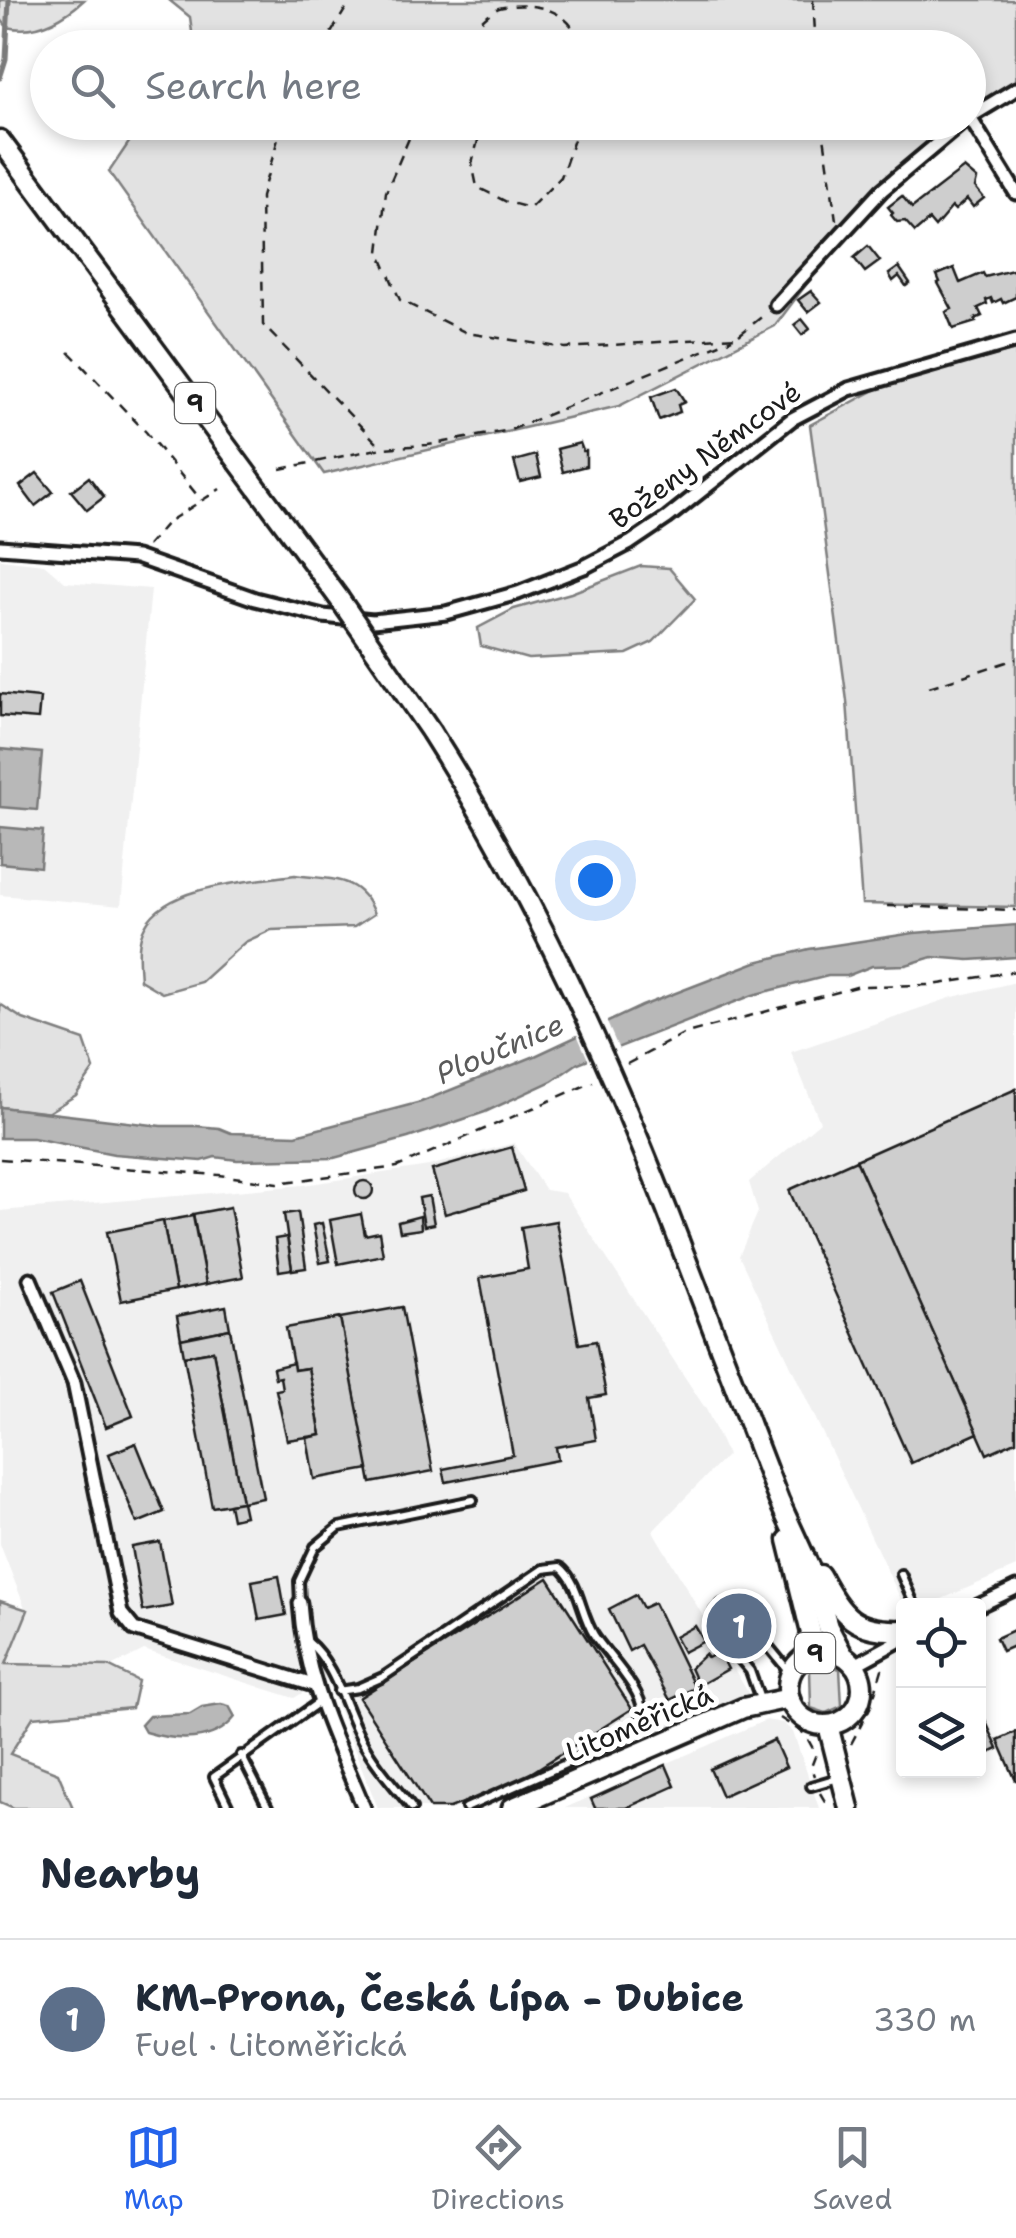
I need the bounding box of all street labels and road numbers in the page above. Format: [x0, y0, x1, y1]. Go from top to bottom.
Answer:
street label: Boženy Němcové [602, 373, 808, 537]
road number: 9 [175, 383, 215, 423]
road number: 9 [795, 1633, 835, 1673]
street label: Litoměřická [560, 1675, 718, 1771]

